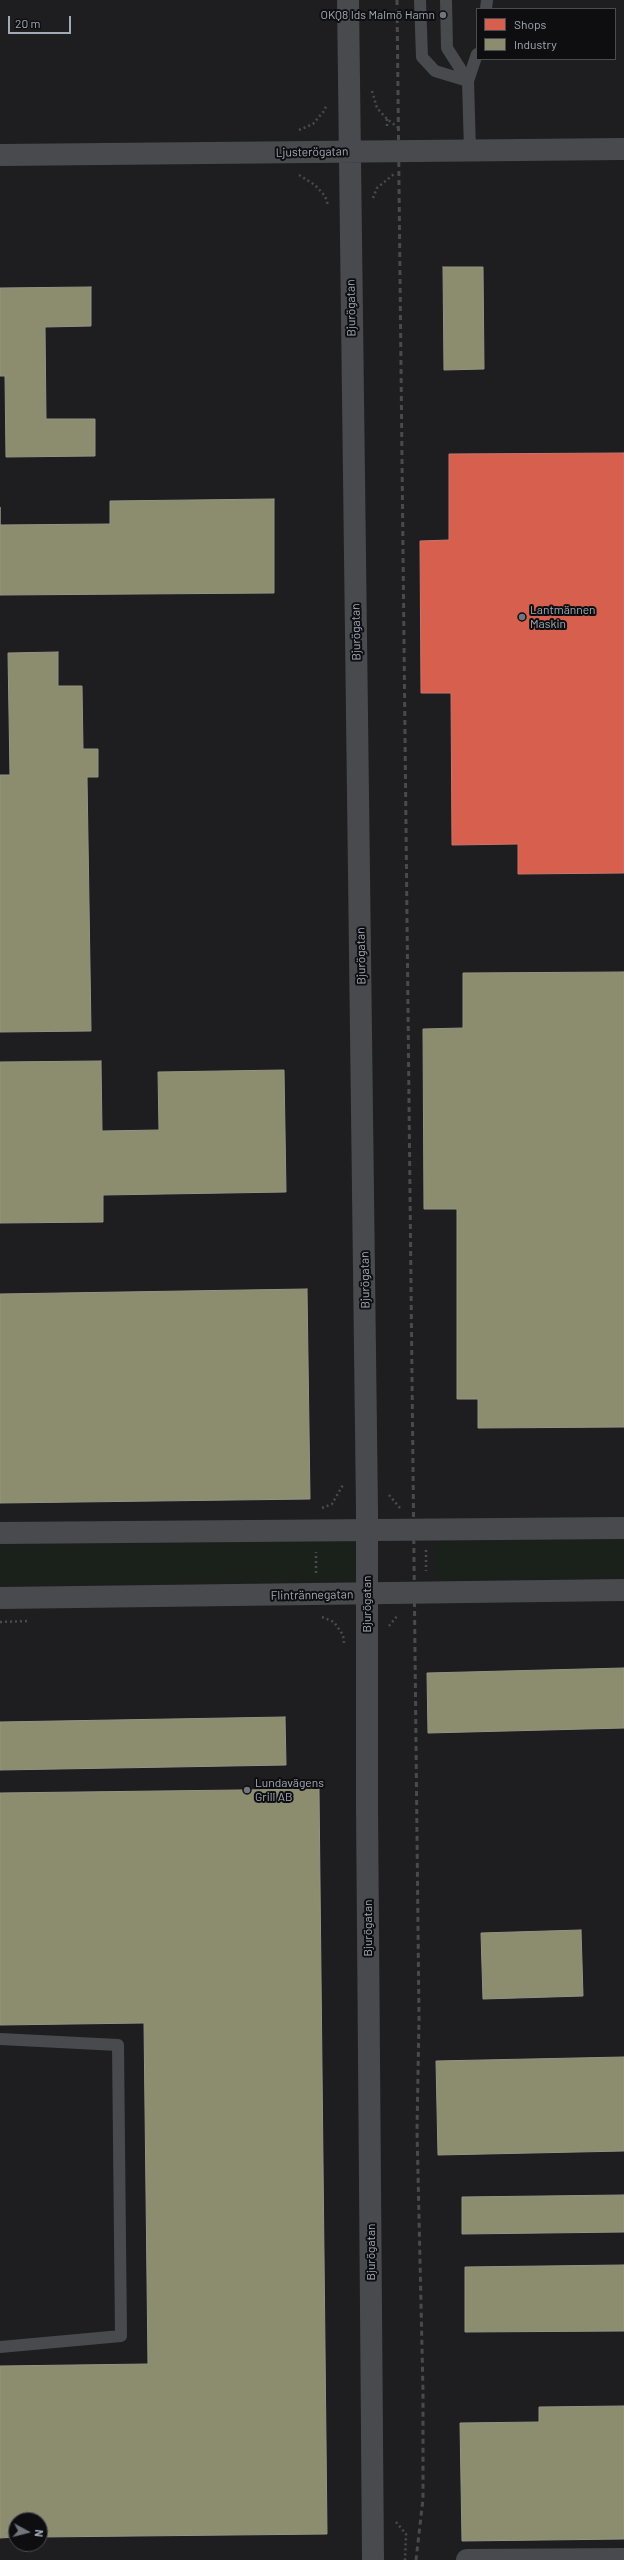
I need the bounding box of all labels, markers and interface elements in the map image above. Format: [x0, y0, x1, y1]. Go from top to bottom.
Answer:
scale bar [10, 8, 73, 34]
place label: OKQ8 Ids Malmö Hamn [320, 8, 435, 22]
legend [476, 8, 616, 60]
marker: OKQ8 Ids Malmö Hamn [438, 10, 448, 20]
text: 20 m [15, 16, 41, 30]
text: Shops [514, 17, 546, 31]
text: Industry [514, 37, 557, 51]
street label: Ljusterögatan [276, 144, 348, 160]
street label: Bjurögatan [343, 279, 359, 337]
street label: Bjurögatan [348, 603, 364, 661]
place label: Lantmännen Maskin [530, 603, 596, 631]
marker: Lantmännen Maskin [517, 612, 527, 622]
street label: Bjurögatan [353, 927, 369, 985]
street label: Bjurögatan [357, 1251, 373, 1309]
street label: Bjurögatan [360, 1575, 374, 1633]
street label: Flintrännegatan [271, 1587, 353, 1603]
place label: Lundavägens Grill AB [255, 1776, 324, 1804]
marker: Lundavägens Grill AB [242, 1785, 252, 1795]
street label: Bjurögatan [361, 1899, 375, 1957]
street label: Bjurögatan [364, 2223, 378, 2281]
north arrow [8, 2512, 48, 2552]
text: N [33, 2529, 46, 2538]

